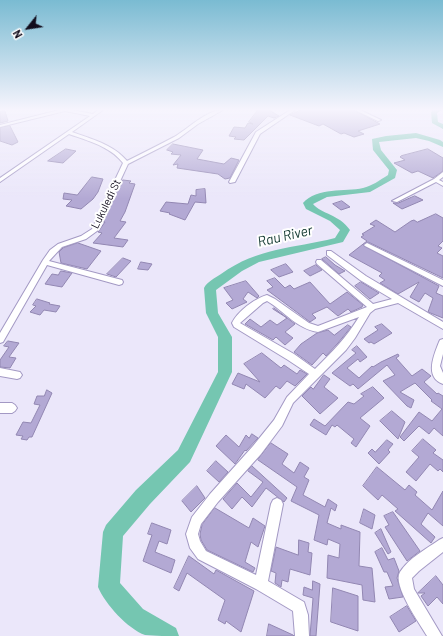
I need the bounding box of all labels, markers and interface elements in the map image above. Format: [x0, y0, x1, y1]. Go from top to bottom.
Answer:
north arrow [8, 8, 48, 48]
text: N [10, 28, 25, 41]
street label: Lukuledi St [88, 177, 124, 231]
water label: Rau River [256, 222, 314, 250]

